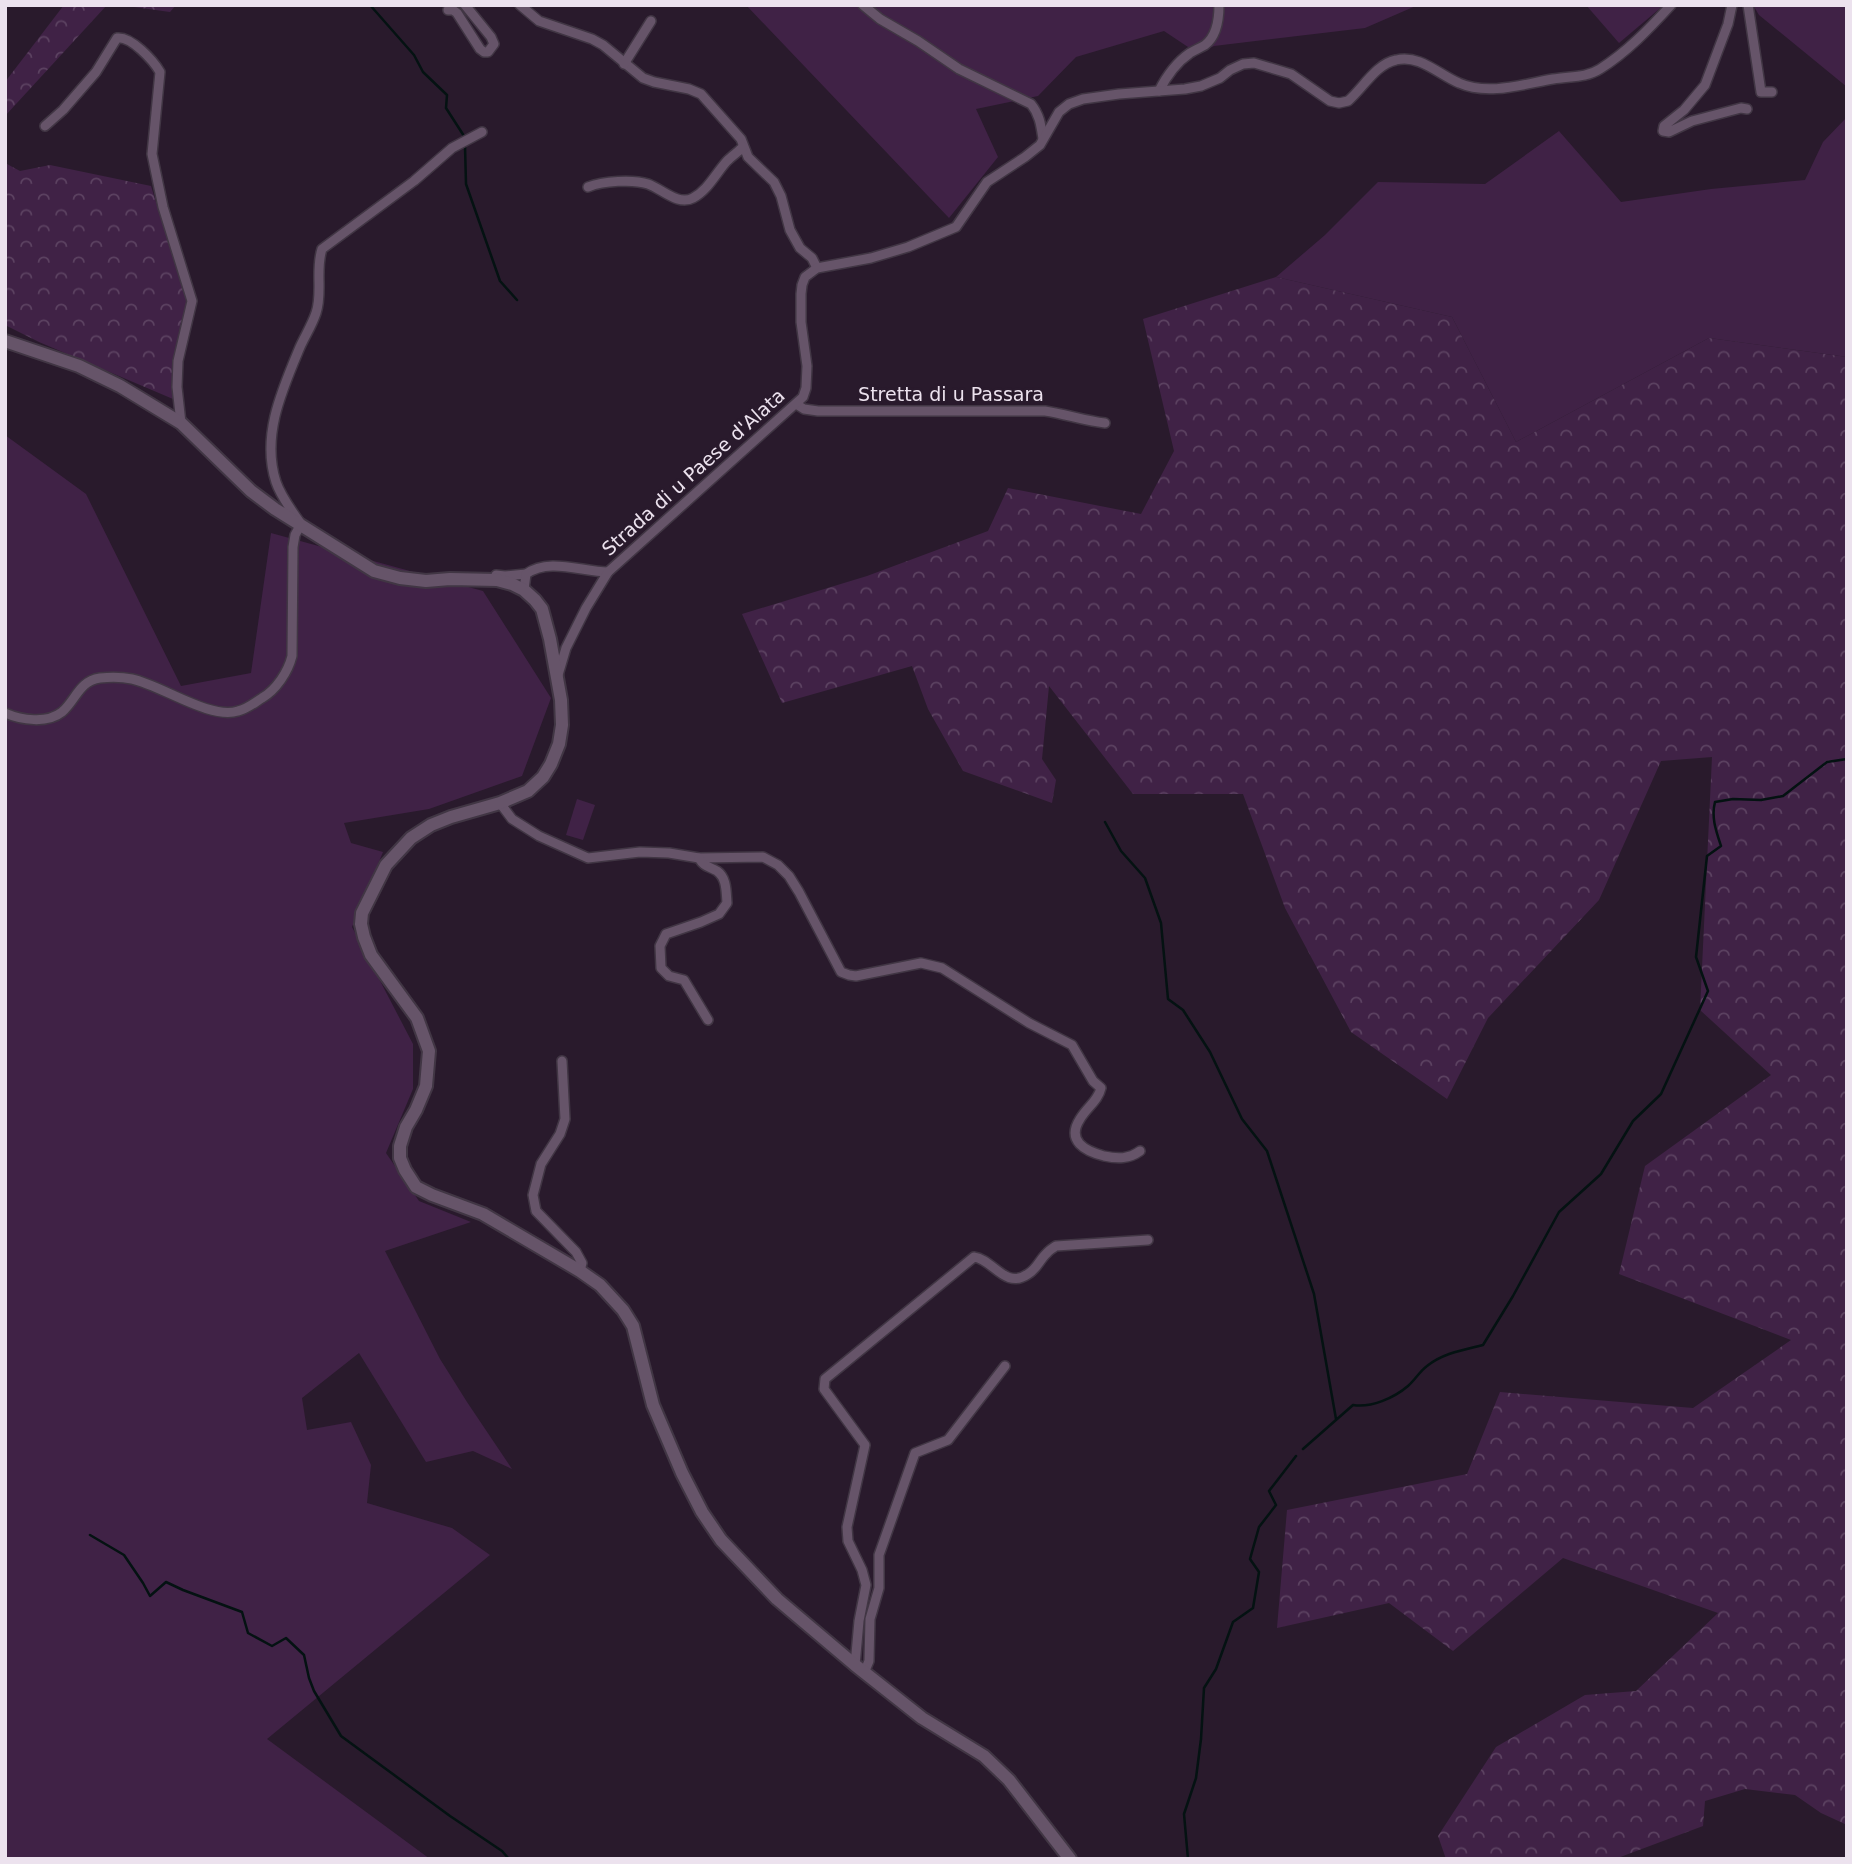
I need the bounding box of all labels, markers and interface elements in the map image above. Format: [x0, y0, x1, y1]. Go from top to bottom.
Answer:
street label: Stretta di u Passara [858, 383, 1044, 405]
street label: Strada di u Paese d'Alata [597, 384, 789, 560]

